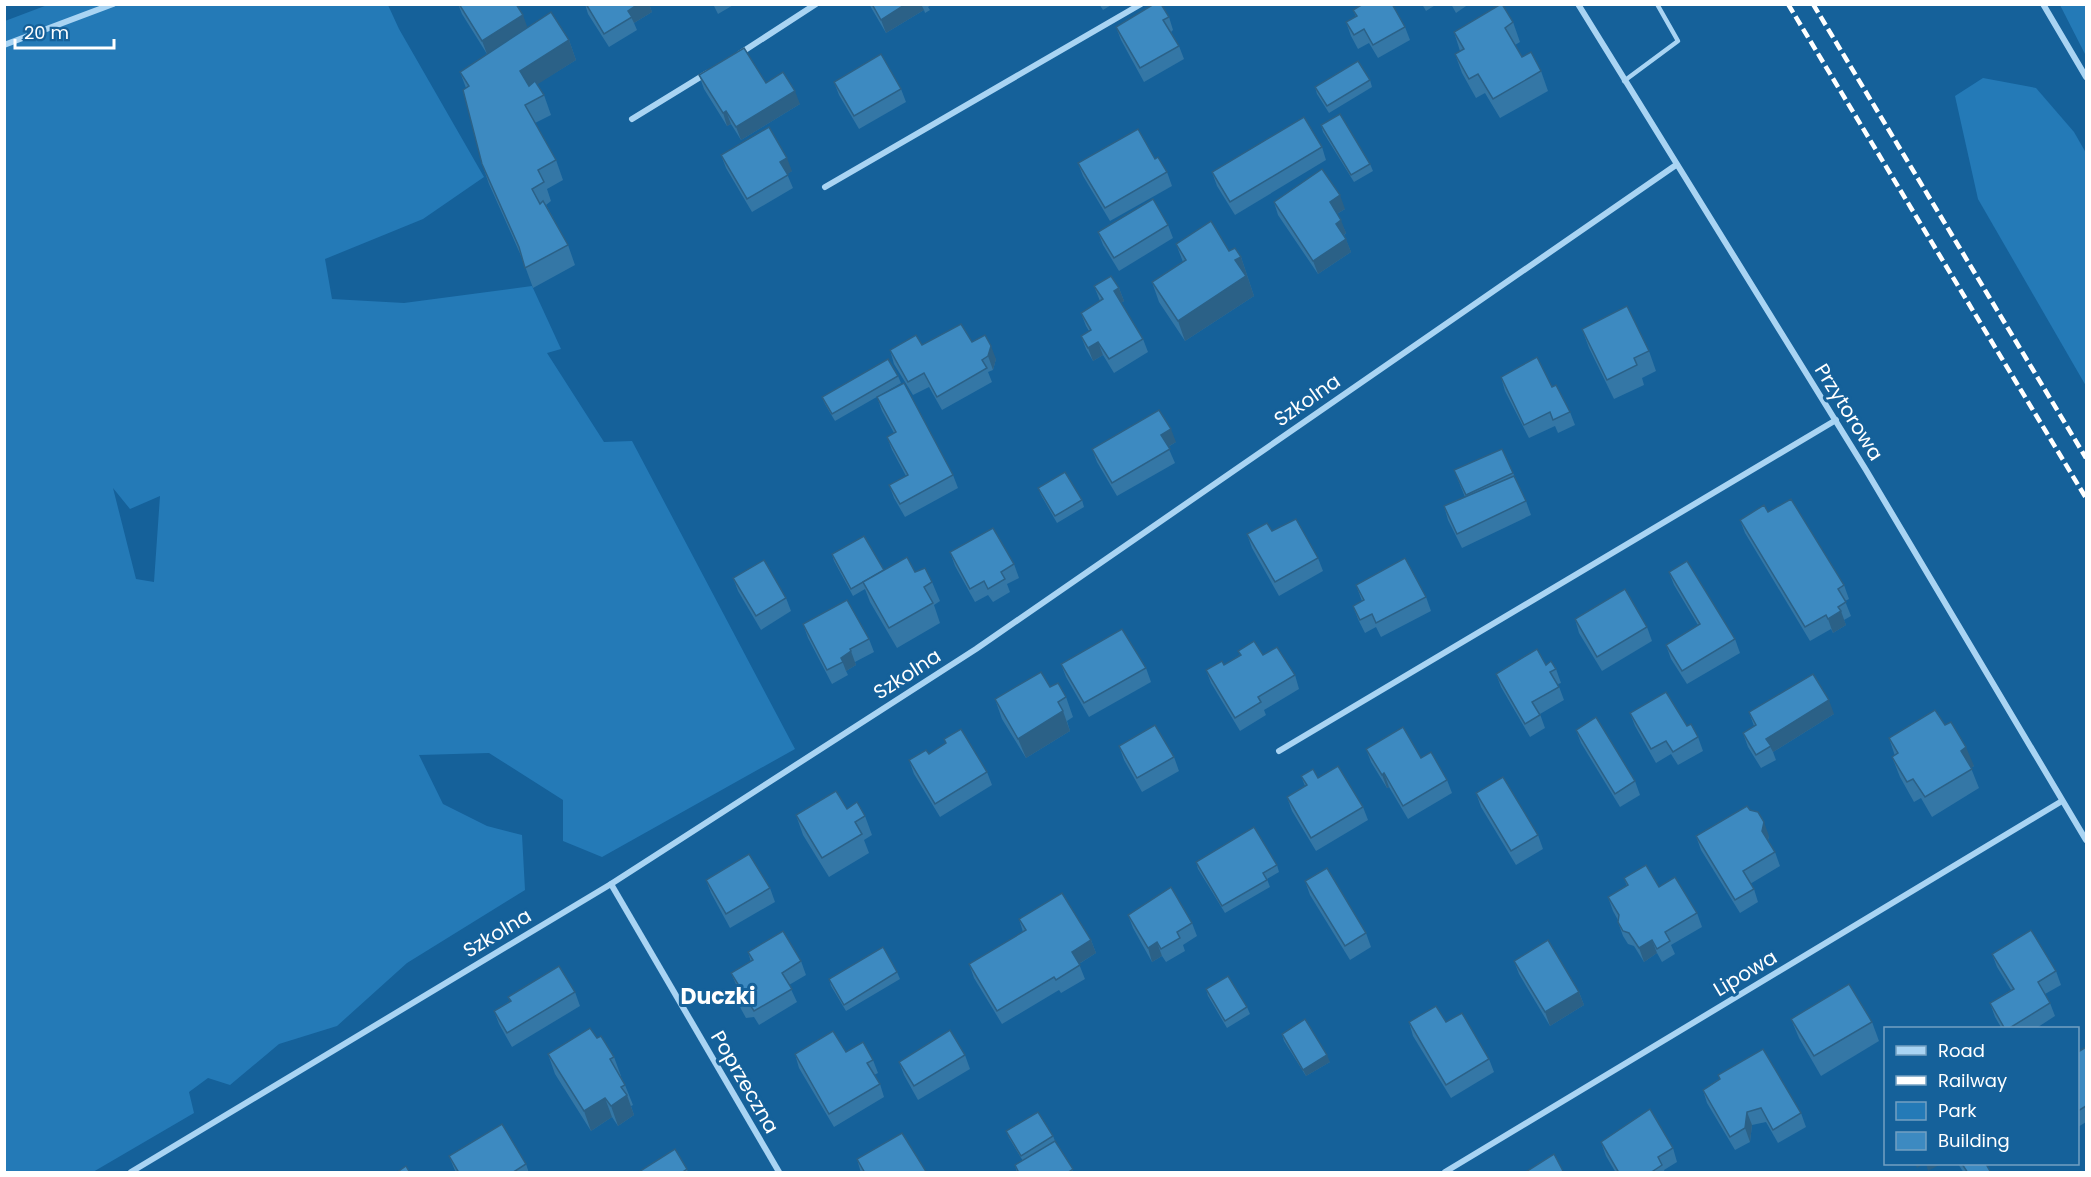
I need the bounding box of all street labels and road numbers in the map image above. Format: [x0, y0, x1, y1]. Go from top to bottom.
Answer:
street label: Przytorowa [1808, 358, 1890, 466]
street label: Szkolna [1268, 367, 1346, 433]
street label: Szkolna [868, 642, 946, 706]
street label: Szkolna [458, 902, 536, 964]
street label: Lipowa [1708, 943, 1782, 1003]
street label: Poprzeczna [704, 1025, 786, 1139]

